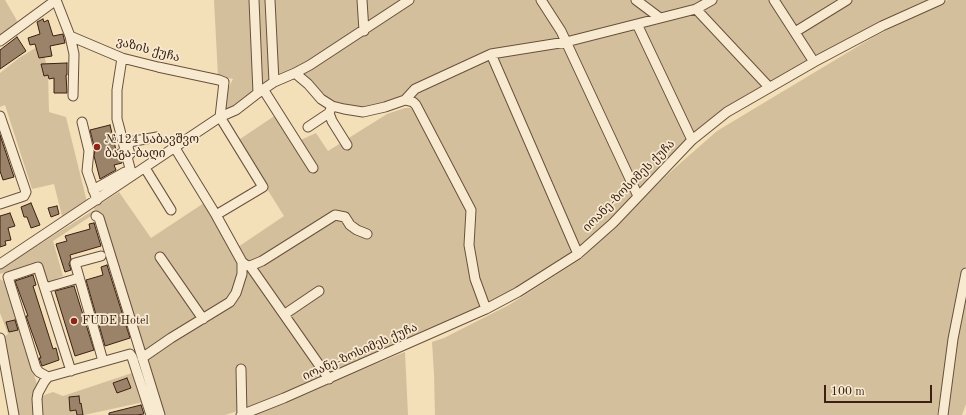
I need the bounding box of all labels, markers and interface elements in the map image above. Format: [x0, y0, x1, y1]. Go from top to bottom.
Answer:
street label: ვაზის ქუჩა [115, 35, 181, 65]
place label: №124 საბავშვო ბაგა-ბაღი [105, 133, 199, 161]
street label: იოანე-ზოსიმეს ქუჩა [580, 137, 678, 235]
marker: №124 საბავშვო ბაგა-ბაღი [92, 142, 102, 152]
place label: FUDE Hotel [82, 314, 149, 328]
marker: FUDE Hotel [69, 316, 79, 326]
street label: იოანე-ზოსიმეს ქუჩა [300, 320, 420, 384]
scale bar [826, 377, 934, 403]
text: 100 m [831, 386, 865, 398]

